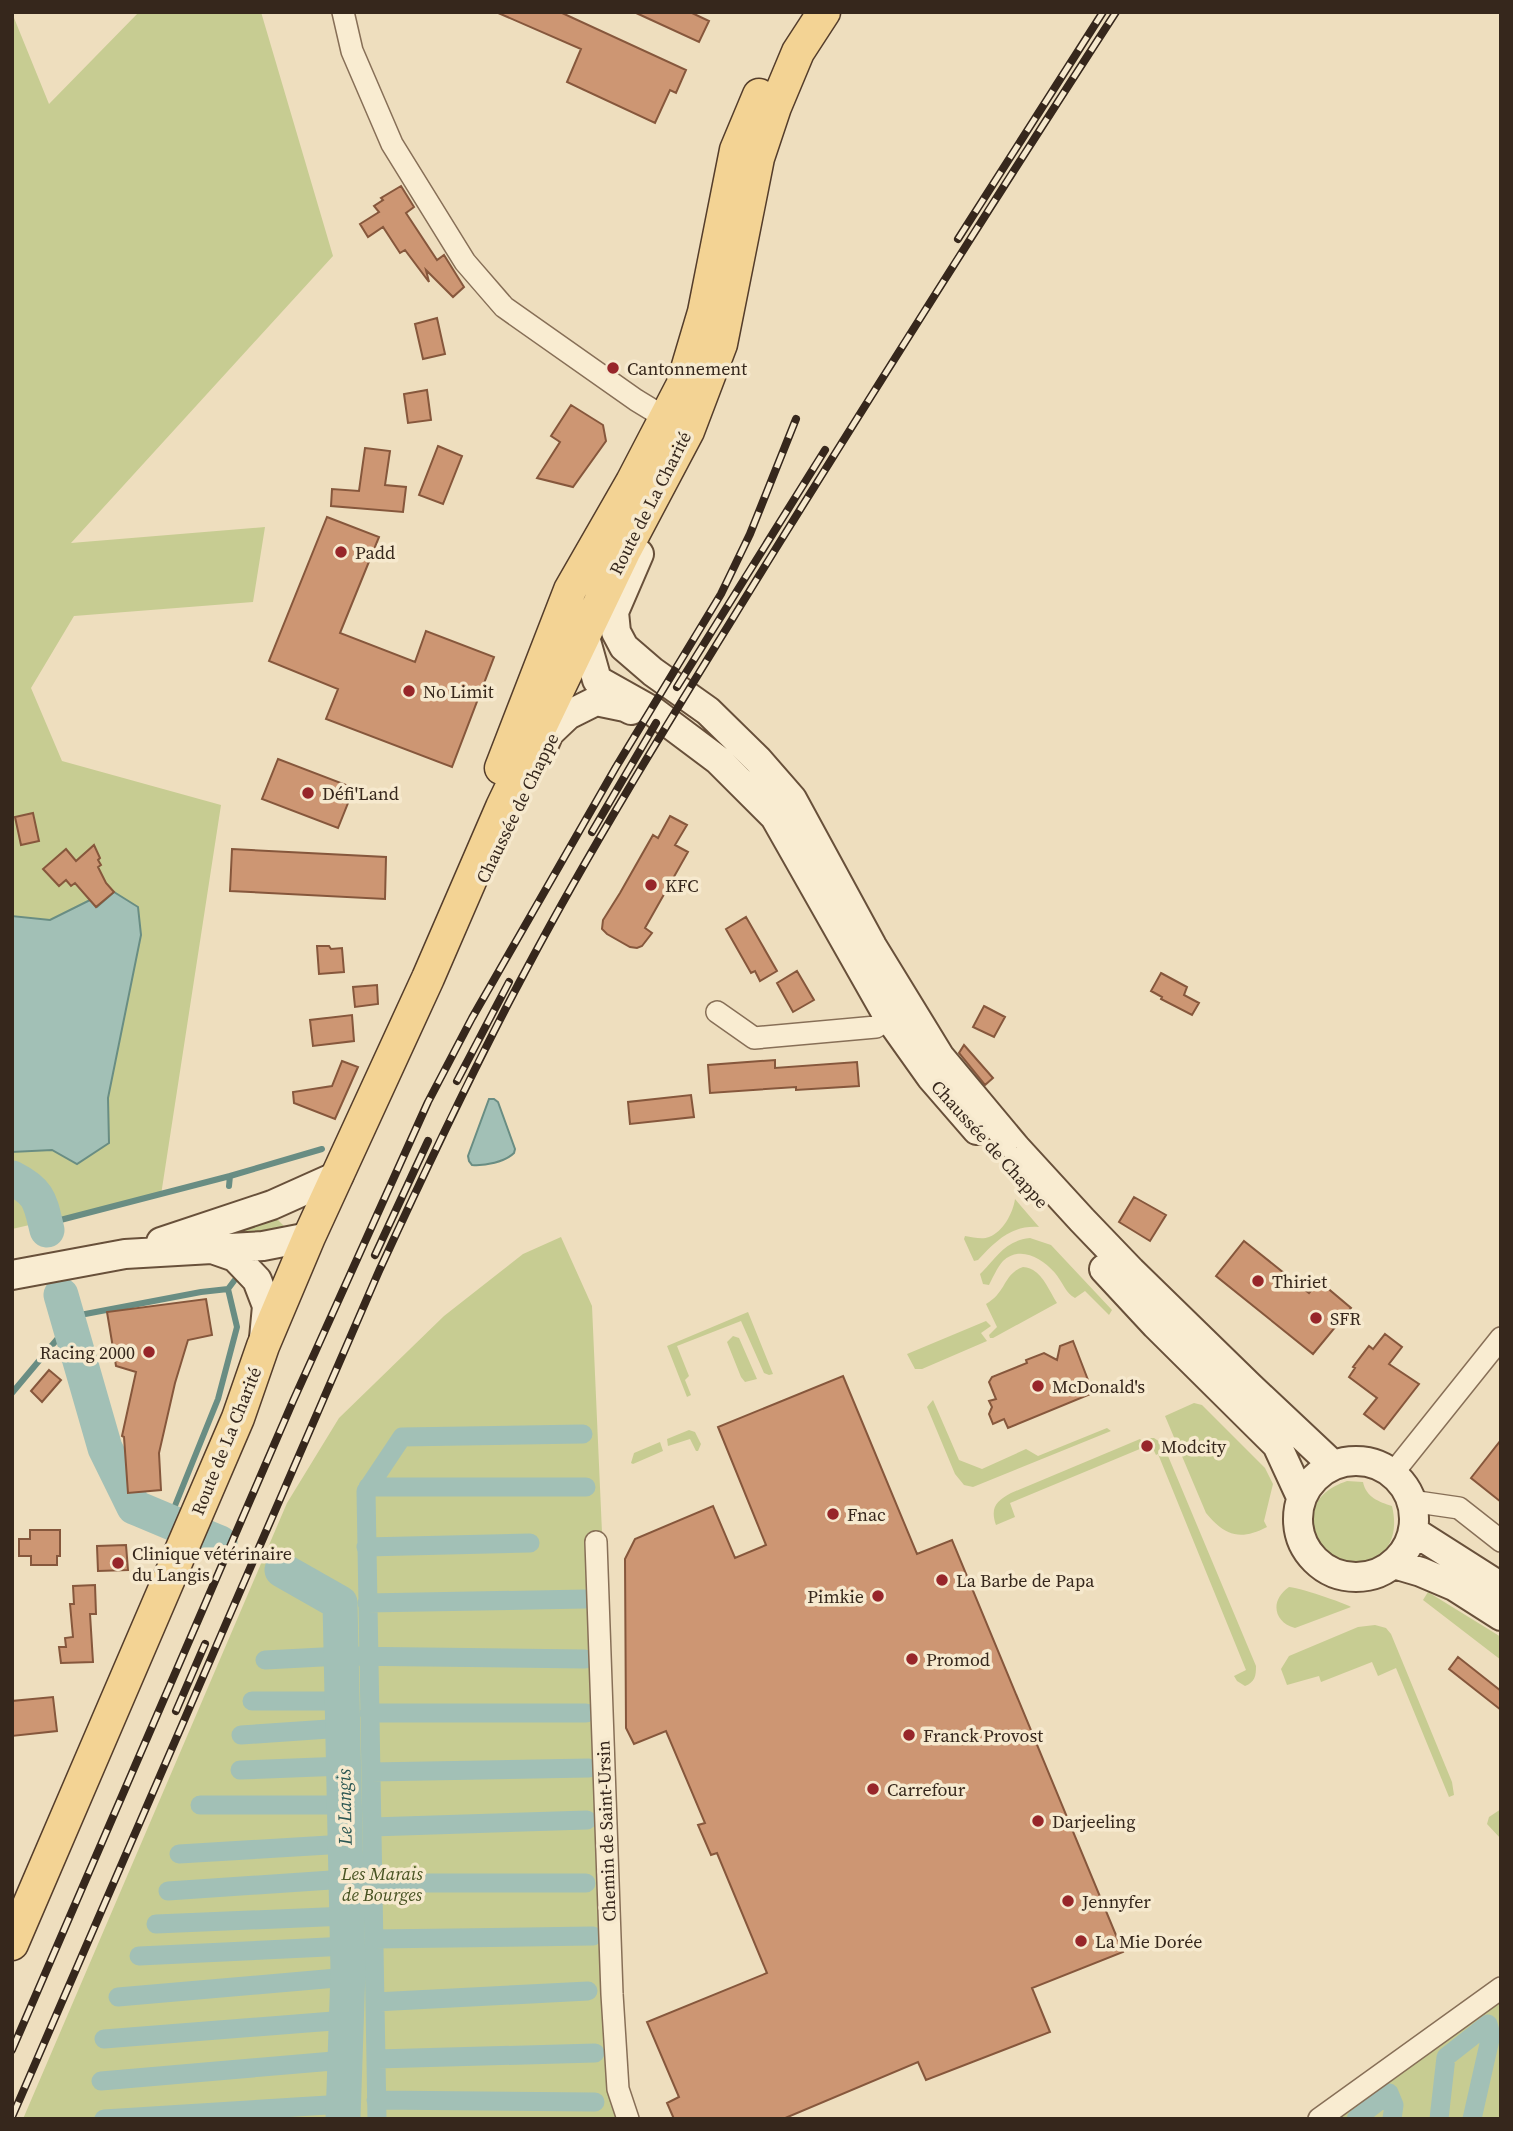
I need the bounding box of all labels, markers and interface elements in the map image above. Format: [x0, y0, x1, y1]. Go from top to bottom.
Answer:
place label: Cantonnement [627, 356, 747, 381]
marker: Cantonnement [605, 360, 621, 376]
street label: Route de La Charité [603, 427, 697, 579]
place label: Padd [355, 540, 395, 565]
marker: Padd [333, 544, 349, 560]
place label: No Limit [423, 679, 494, 704]
marker: No Limit [401, 683, 417, 699]
street label: Chaussée de Chappe [470, 729, 564, 887]
place label: Défi'Land [322, 781, 399, 806]
marker: Défi'Land [300, 785, 316, 801]
place label: KFC [665, 873, 699, 898]
marker: KFC [643, 877, 659, 893]
street label: Chaussée de Chappe [926, 1074, 1054, 1214]
place label: Thiriet [1272, 1269, 1327, 1294]
marker: Thiriet [1250, 1273, 1266, 1289]
place label: SFR [1330, 1306, 1361, 1331]
marker: SFR [1308, 1310, 1324, 1326]
place label: Racing 2000 [40, 1340, 135, 1365]
marker: Racing 2000 [141, 1344, 157, 1360]
street label: Route de La Charité [185, 1363, 267, 1519]
place label: McDonald's [1052, 1374, 1145, 1399]
marker: McDonald's [1030, 1378, 1046, 1394]
place label: Modcity [1161, 1434, 1227, 1459]
marker: Modcity [1139, 1438, 1155, 1454]
place label: Fnac [847, 1502, 886, 1527]
marker: Fnac [825, 1506, 841, 1522]
place label: Clinique vétérinaire du Langis [132, 1541, 292, 1587]
marker: Clinique vétérinaire du Langis [110, 1555, 126, 1571]
place label: La Barbe de Papa [956, 1568, 1095, 1593]
marker: La Barbe de Papa [934, 1572, 950, 1588]
place label: Pimkie [807, 1584, 864, 1609]
marker: Pimkie [870, 1588, 886, 1604]
place label: Promod [926, 1647, 990, 1672]
marker: Promod [904, 1651, 920, 1667]
place label: Franck Provost [923, 1723, 1043, 1748]
marker: Franck Provost [901, 1727, 917, 1743]
street label: Chemin de Saint-Ursin [590, 1740, 622, 1922]
water label: Le Langis [330, 1768, 358, 1846]
place label: Carrefour [887, 1777, 966, 1802]
marker: Carrefour [865, 1781, 881, 1797]
place label: Darjeeling [1052, 1809, 1136, 1834]
marker: Darjeeling [1030, 1813, 1046, 1829]
park label: Les Marais de Bourges [340, 1861, 423, 1907]
place label: Jennyfer [1081, 1889, 1151, 1914]
marker: Jennyfer [1060, 1893, 1076, 1909]
place label: La Mie Dorée [1095, 1929, 1203, 1954]
marker: La Mie Dorée [1073, 1933, 1089, 1949]

